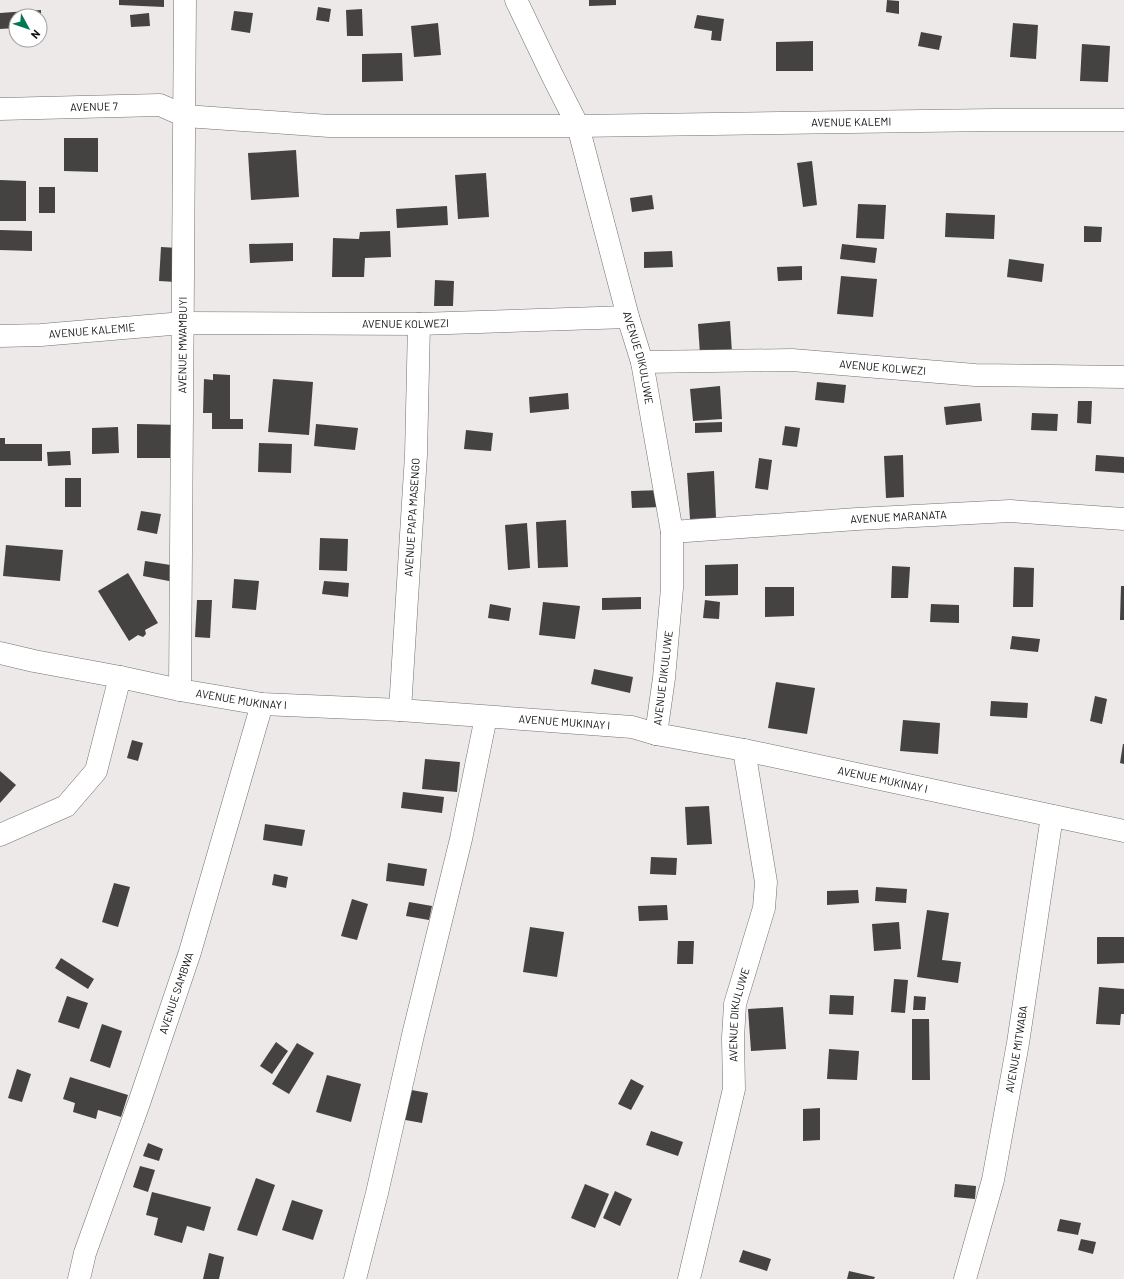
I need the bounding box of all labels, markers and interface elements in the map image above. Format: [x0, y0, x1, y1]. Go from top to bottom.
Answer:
north arrow [8, 8, 48, 48]
text: N [29, 28, 43, 42]
street label: AVENUE 7 [70, 99, 118, 113]
street label: AVENUE KALEMI [811, 114, 891, 129]
street label: AVENUE MWAMBUYI [175, 297, 189, 393]
street label: AVENUE DIKULUWE [621, 310, 656, 406]
street label: AVENUE KOLWEZI [362, 316, 449, 330]
street label: AVENUE KALEMIE [48, 320, 136, 340]
street label: AVENUE KOLWEZI [839, 357, 927, 377]
street label: AVENUE PAPA MASENGO [401, 457, 422, 577]
street label: AVENUE MARANATA [850, 507, 947, 525]
street label: AVENUE DIKULUWE [650, 629, 675, 726]
street label: AVENUE MUKINAY I [195, 686, 287, 711]
street label: AVENUE MUKINAY I [518, 712, 611, 731]
street label: AVENUE MUKINAY I [837, 763, 929, 795]
street label: AVENUE SAMBWA [156, 950, 196, 1036]
street label: AVENUE DIKULUWE [726, 966, 752, 1062]
street label: AVENUE MITWABA [1002, 1004, 1030, 1094]

